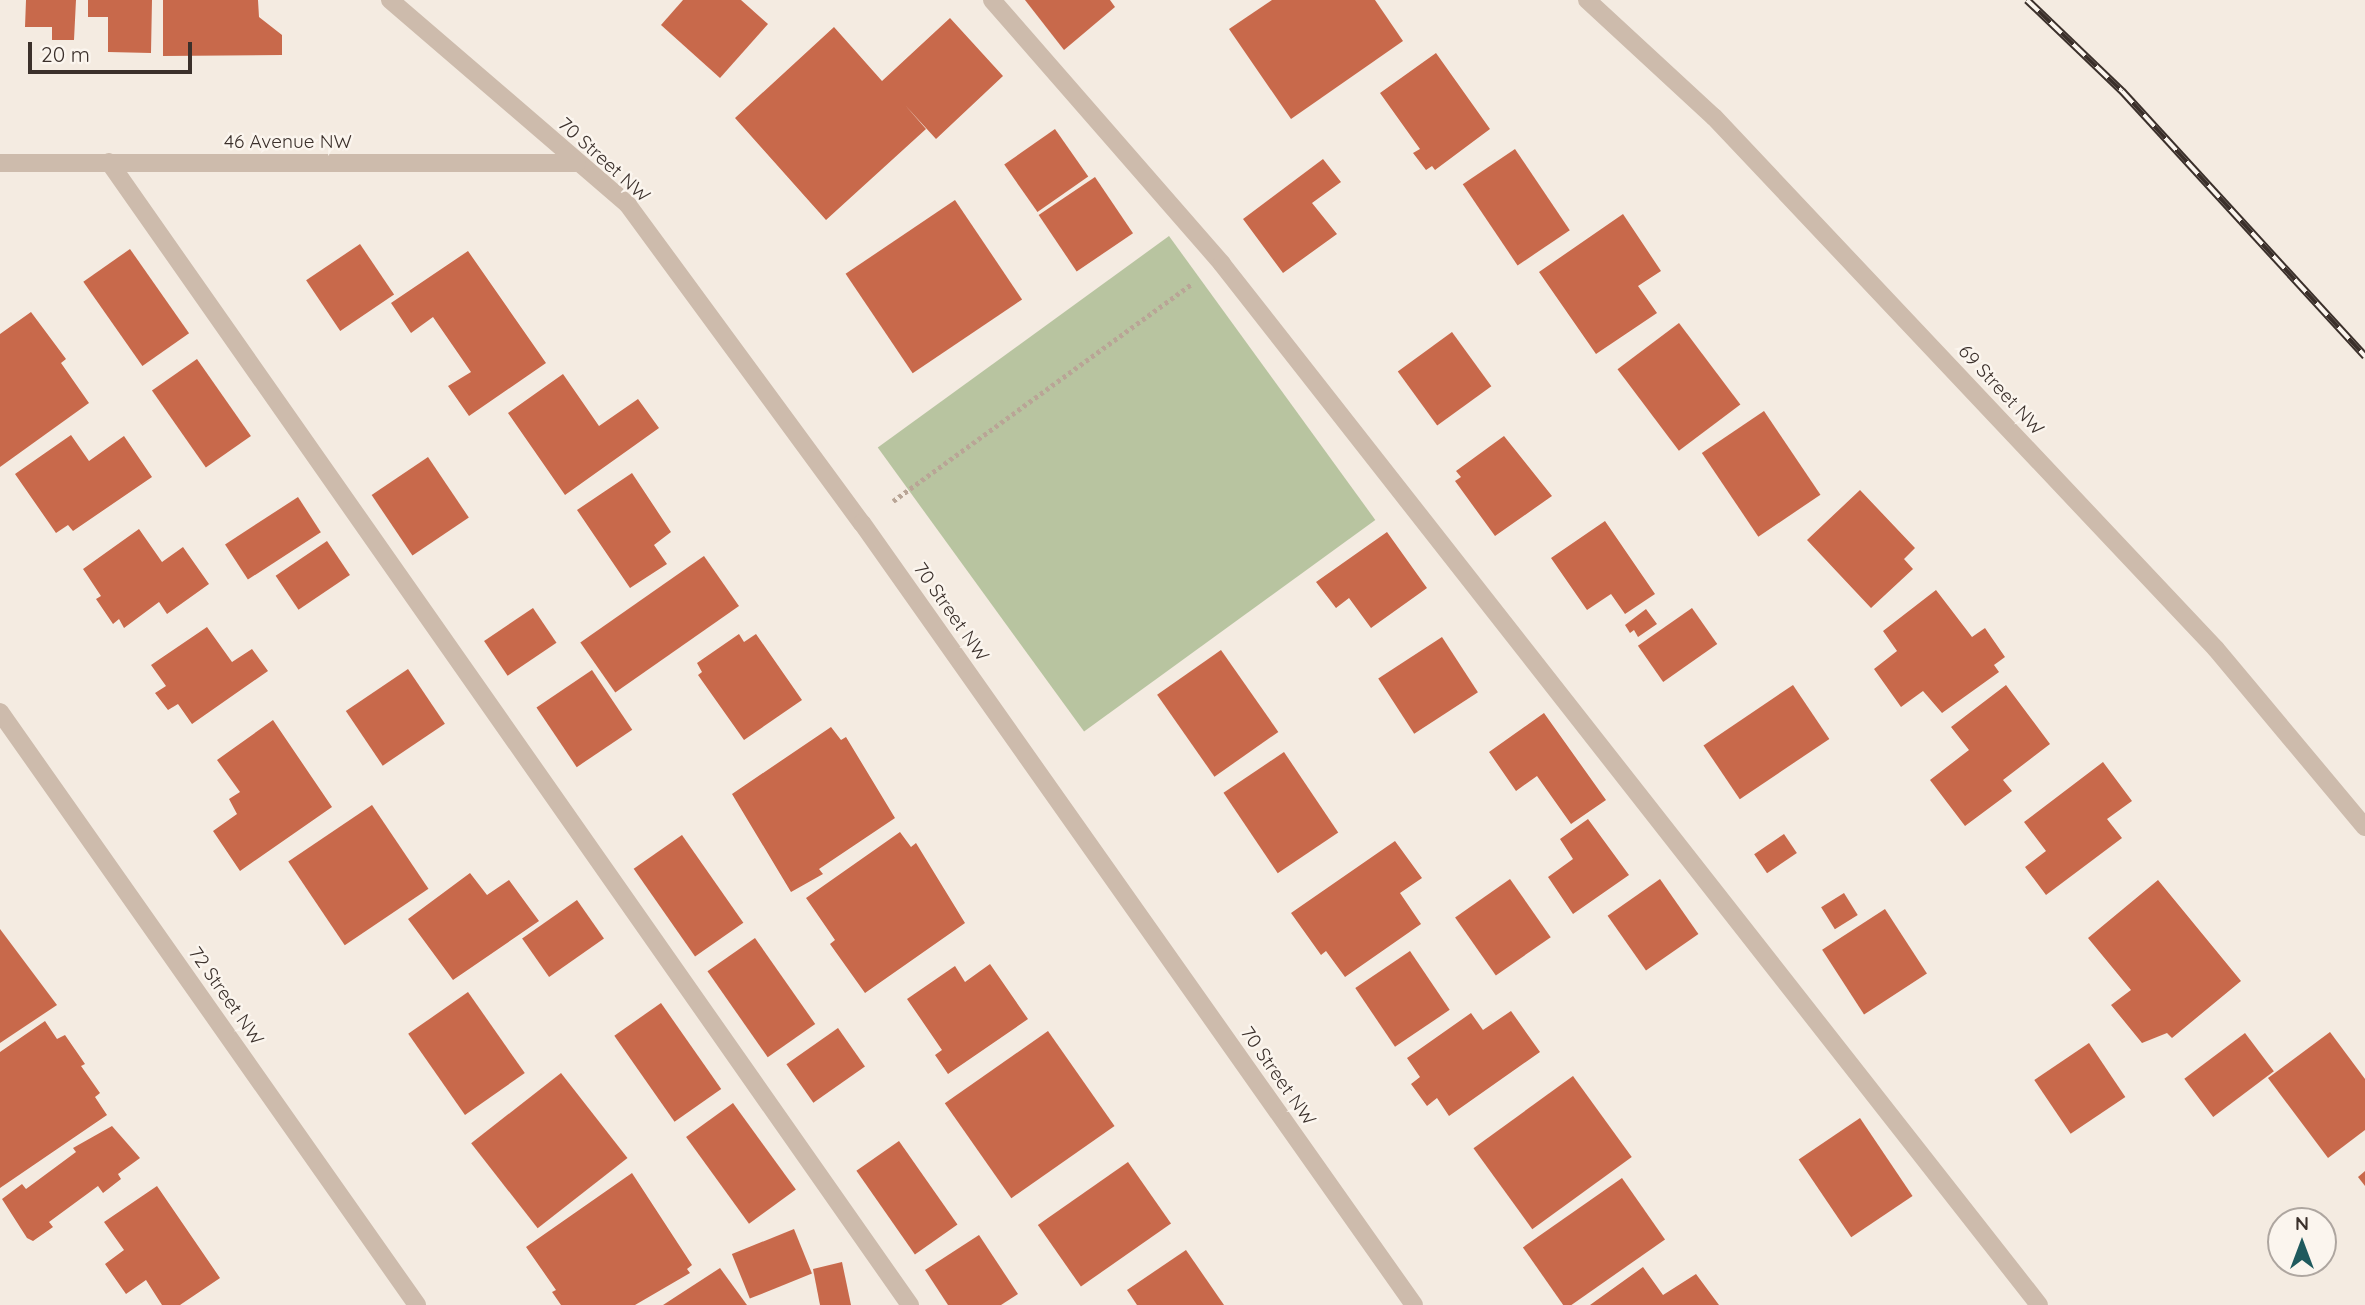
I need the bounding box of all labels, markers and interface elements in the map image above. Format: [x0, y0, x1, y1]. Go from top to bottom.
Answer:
scale bar [32, 28, 196, 72]
text: 20 m [41, 41, 90, 67]
street label: 70 Street NW [553, 113, 655, 207]
street label: 46 Avenue NW [224, 131, 352, 153]
street label: 69 Street NW [1953, 340, 2049, 440]
street label: 70 Street NW [909, 558, 993, 666]
street label: 72 Street NW [184, 942, 268, 1050]
street label: 70 Street NW [1236, 1022, 1320, 1130]
north arrow [2267, 1207, 2337, 1277]
text: N [2295, 1211, 2309, 1235]

